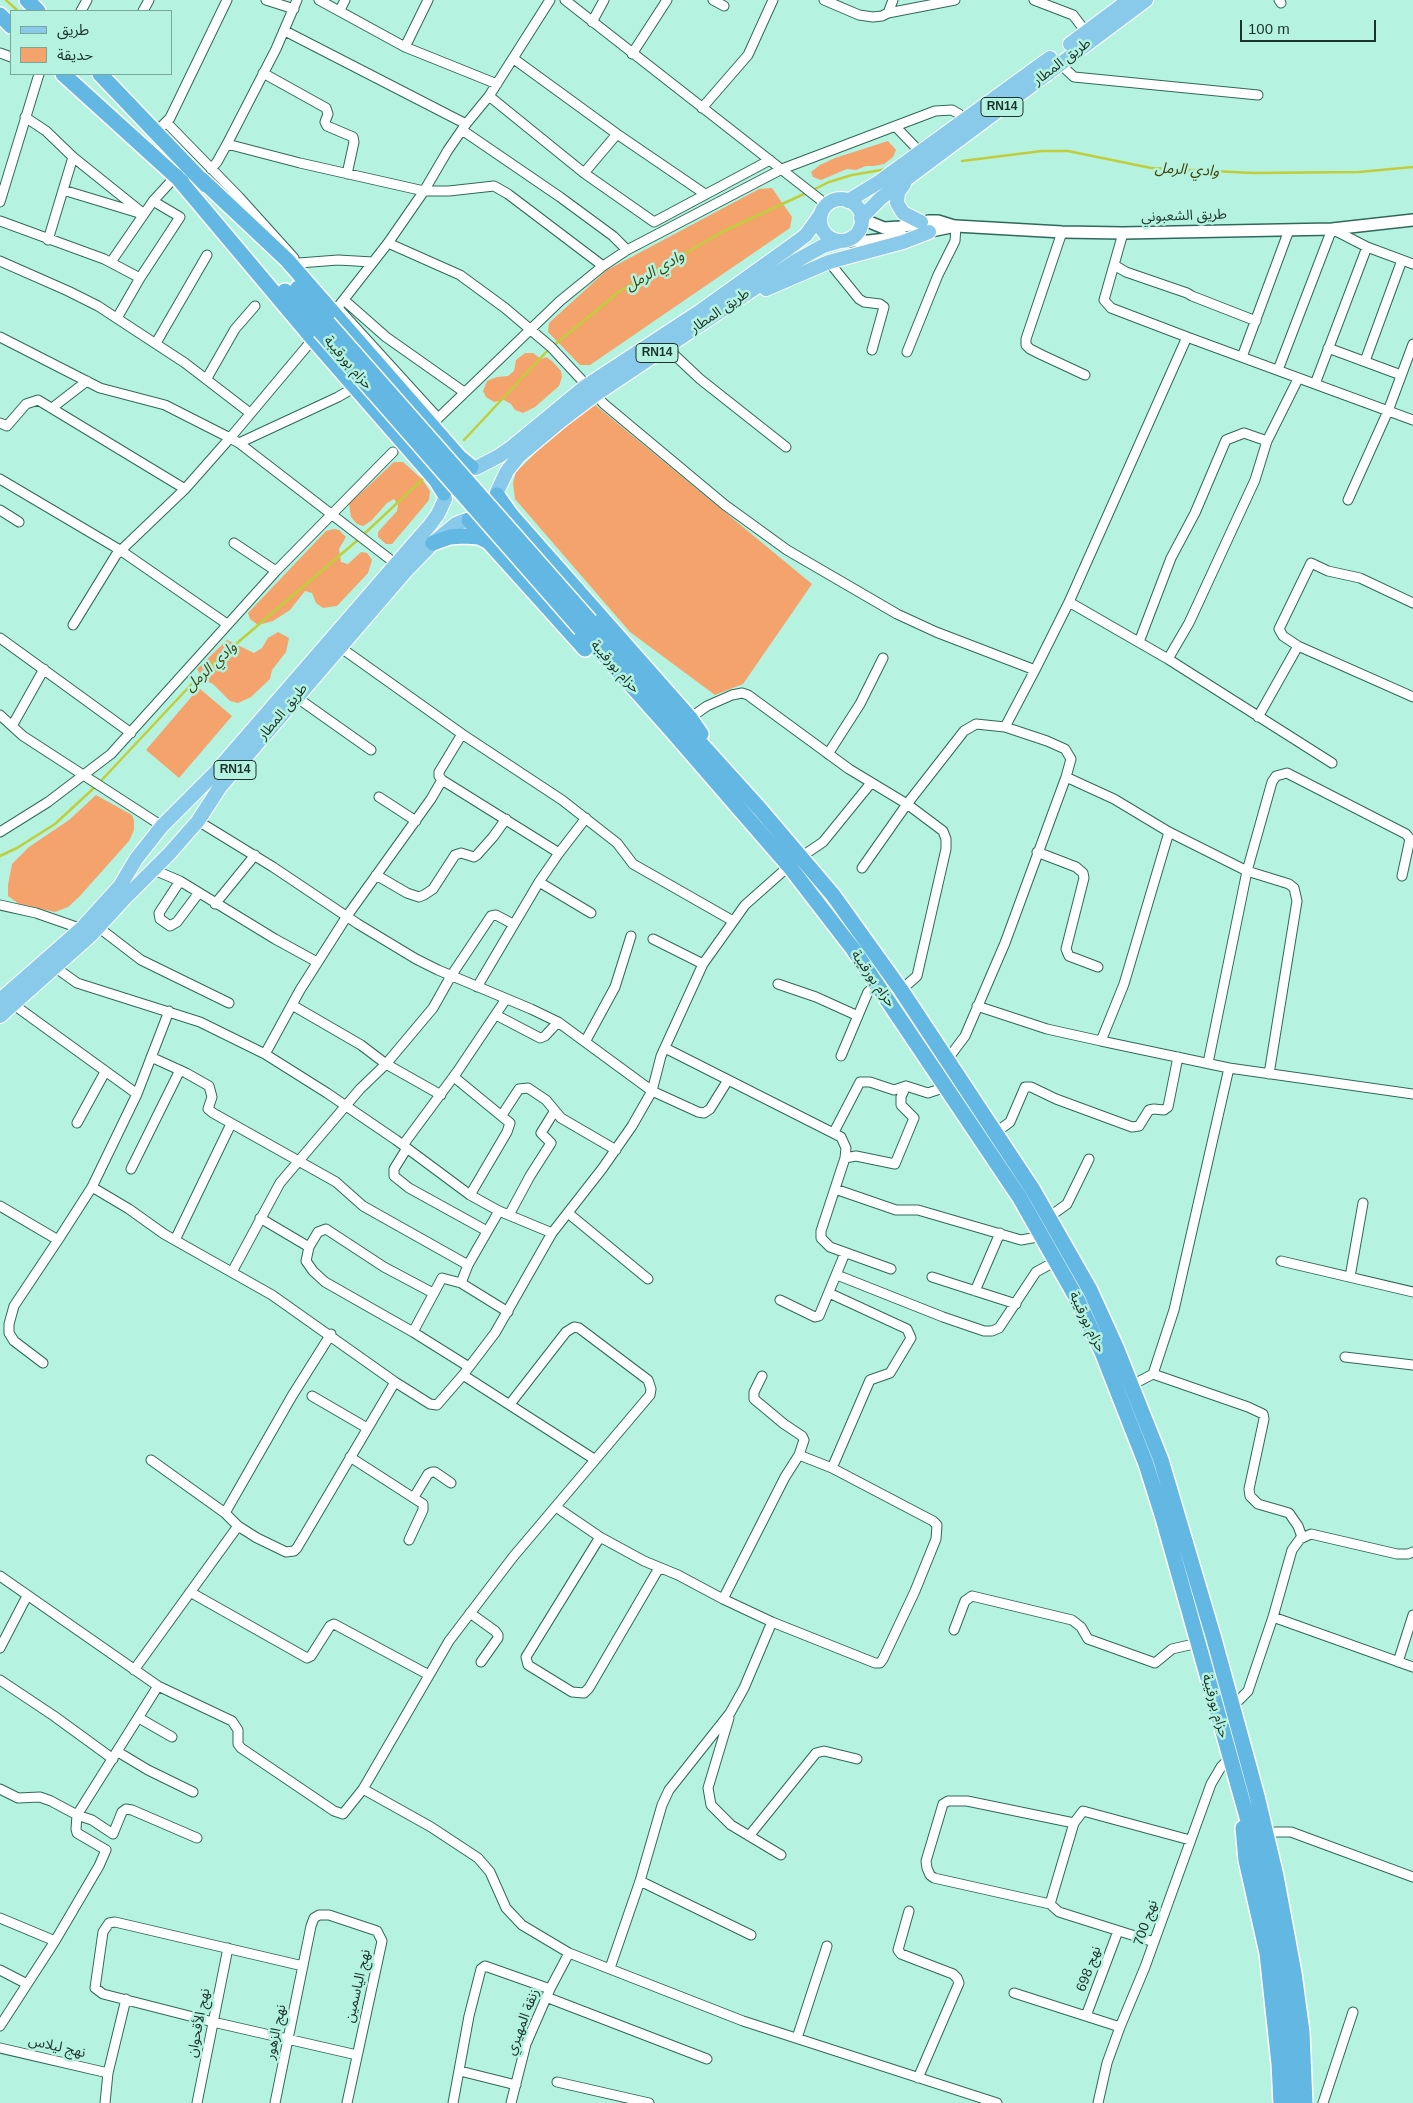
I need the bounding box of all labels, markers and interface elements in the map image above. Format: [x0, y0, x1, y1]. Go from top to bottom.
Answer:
legend [10, 10, 172, 75]
scale bar [1243, 10, 1379, 42]
text: 100 m [1248, 20, 1290, 37]
text: طريق [57, 21, 89, 38]
street label: طريق المطار [1030, 35, 1094, 89]
text: حديقة [57, 46, 93, 63]
road number: RN14 [981, 98, 1023, 116]
water label: وادي الرمل [1154, 159, 1220, 181]
street label: طريق الشعبوني [1141, 206, 1227, 226]
water label: وادي الرمل [623, 247, 687, 295]
street label: طريق المطار [687, 285, 753, 337]
street label: حزام بورقيبة [320, 333, 376, 393]
road number: RN14 [636, 343, 678, 362]
street label: حزام بورقيبة [587, 637, 643, 697]
water label: وادي الرمل [181, 638, 241, 696]
street label: طريق المطار [255, 680, 311, 744]
road number: RN14 [214, 760, 256, 780]
street label: حزام بورقيبة [847, 947, 899, 1011]
street label: حزام بورقيبة [1065, 1289, 1109, 1355]
street label: حزام بورقيبة [1198, 1672, 1232, 1740]
street label: نهج 700 [1130, 1898, 1162, 1948]
street label: نهج 698 [1073, 1944, 1105, 1994]
street label: نهج الياسمين [341, 1948, 375, 2024]
street label: زنقة المهيري [503, 1986, 543, 2058]
street label: نهج الأقحوان [184, 1987, 214, 2059]
street label: نهج الزهور [262, 2003, 290, 2061]
street label: نهج ليلاس [27, 2032, 87, 2062]

